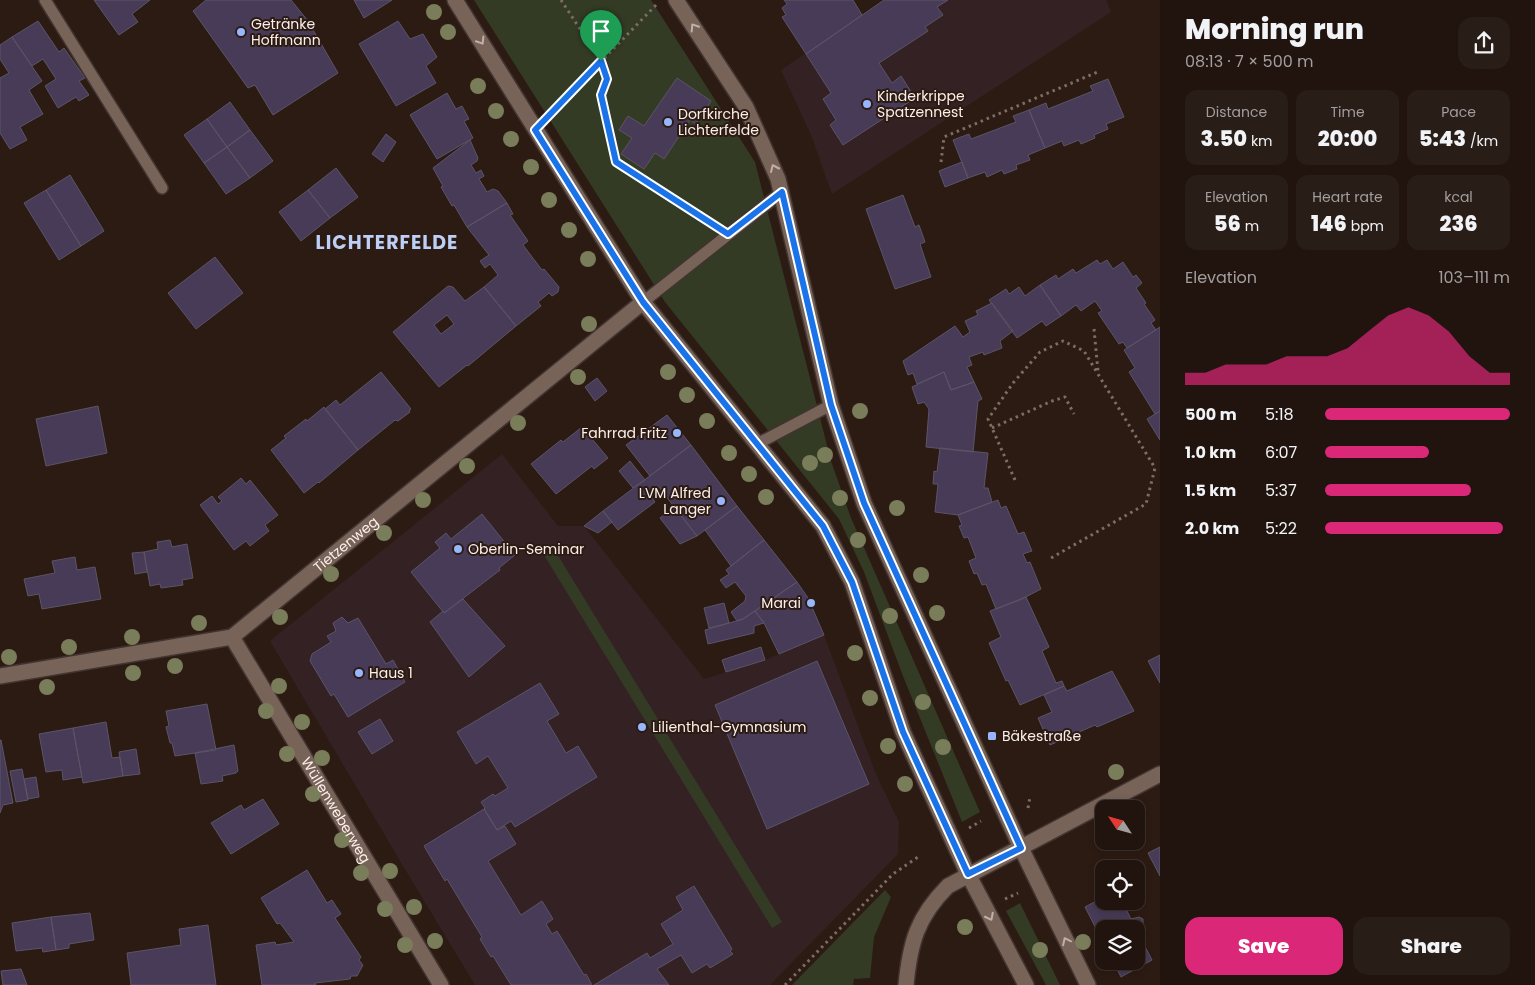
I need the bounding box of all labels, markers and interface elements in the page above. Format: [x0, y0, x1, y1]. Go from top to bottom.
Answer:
pin [580, 10, 622, 61]
text: Morning run [1185, 10, 1364, 49]
place label: Getränke Hoffmann [251, 14, 321, 50]
icon: arrive [587, 17, 615, 45]
button: share [1458, 17, 1510, 69]
one-way arrow [691, 23, 700, 33]
marker: Getränke Hoffmann [235, 26, 247, 38]
one-way arrow [475, 36, 484, 45]
text: 08:13 · 7 × 500 m [1185, 50, 1314, 73]
place label: Kinderkrippe Spatzennest [877, 86, 965, 122]
marker: Kinderkrippe Spatzennest [861, 98, 873, 110]
text: Distance [1206, 102, 1267, 122]
text: Time [1330, 102, 1365, 122]
text: Pace [1441, 102, 1476, 122]
place label: Dorfkirche Lichterfelde [678, 104, 759, 140]
marker: Dorfkirche Lichterfelde [662, 116, 674, 128]
text: 3.50 [1200, 124, 1247, 153]
text: 20:00 [1318, 124, 1377, 153]
text: 5:43 [1419, 124, 1466, 153]
text: km [1247, 131, 1273, 151]
text: /km [1466, 131, 1498, 151]
one-way arrow [769, 164, 780, 173]
text: Elevation [1205, 187, 1268, 207]
text: Heart rate [1312, 187, 1383, 207]
text: kcal [1444, 187, 1473, 207]
text: 56 [1214, 209, 1241, 238]
text: 146 [1311, 209, 1347, 238]
text: 236 [1439, 209, 1478, 238]
text: m [1241, 216, 1259, 236]
text: bpm [1347, 216, 1384, 236]
district label: LICHTERFELDE [316, 229, 458, 256]
text: Elevation [1185, 266, 1257, 289]
text: 103–111 m [1438, 266, 1510, 289]
text: 500 m [1185, 403, 1237, 426]
text: 5:18 [1265, 403, 1294, 426]
place label: Fahrrad Fritz [581, 423, 667, 443]
marker: Fahrrad Fritz [671, 427, 683, 439]
text: 1.0 km [1185, 441, 1236, 464]
text: 6:07 [1265, 441, 1297, 464]
text: 1.5 km [1185, 479, 1236, 502]
text: 5:37 [1265, 479, 1297, 502]
place label: LVM Alfred Langer [639, 483, 711, 519]
marker: LVM Alfred Langer [715, 495, 727, 507]
street label: Tietzenweg [309, 512, 382, 577]
text: 2.0 km [1185, 517, 1239, 540]
text: 5:22 [1265, 517, 1297, 540]
place label: Oberlin-Seminar [468, 539, 584, 559]
marker: Oberlin-Seminar [452, 543, 464, 555]
place label: Marai [761, 593, 801, 613]
marker: Marai [805, 597, 817, 609]
place label: Haus 1 [369, 663, 413, 683]
marker: Haus 1 [353, 667, 365, 679]
place label: Lilienthal-Gymnasium [652, 717, 806, 737]
marker: Lilienthal-Gymnasium [636, 721, 648, 733]
place label: Bäkestraße [1002, 726, 1082, 746]
marker: Bäkestraße [986, 730, 998, 742]
street label: Wüllenweberweg [296, 753, 376, 867]
north arrow [1095, 800, 1145, 850]
map controls [1095, 800, 1145, 970]
button: locate [1095, 860, 1145, 910]
one-way arrow [984, 912, 994, 921]
button: Save [1185, 917, 1343, 975]
button: Share [1353, 917, 1510, 975]
button: layers [1095, 920, 1145, 970]
one-way arrow [1062, 937, 1073, 946]

